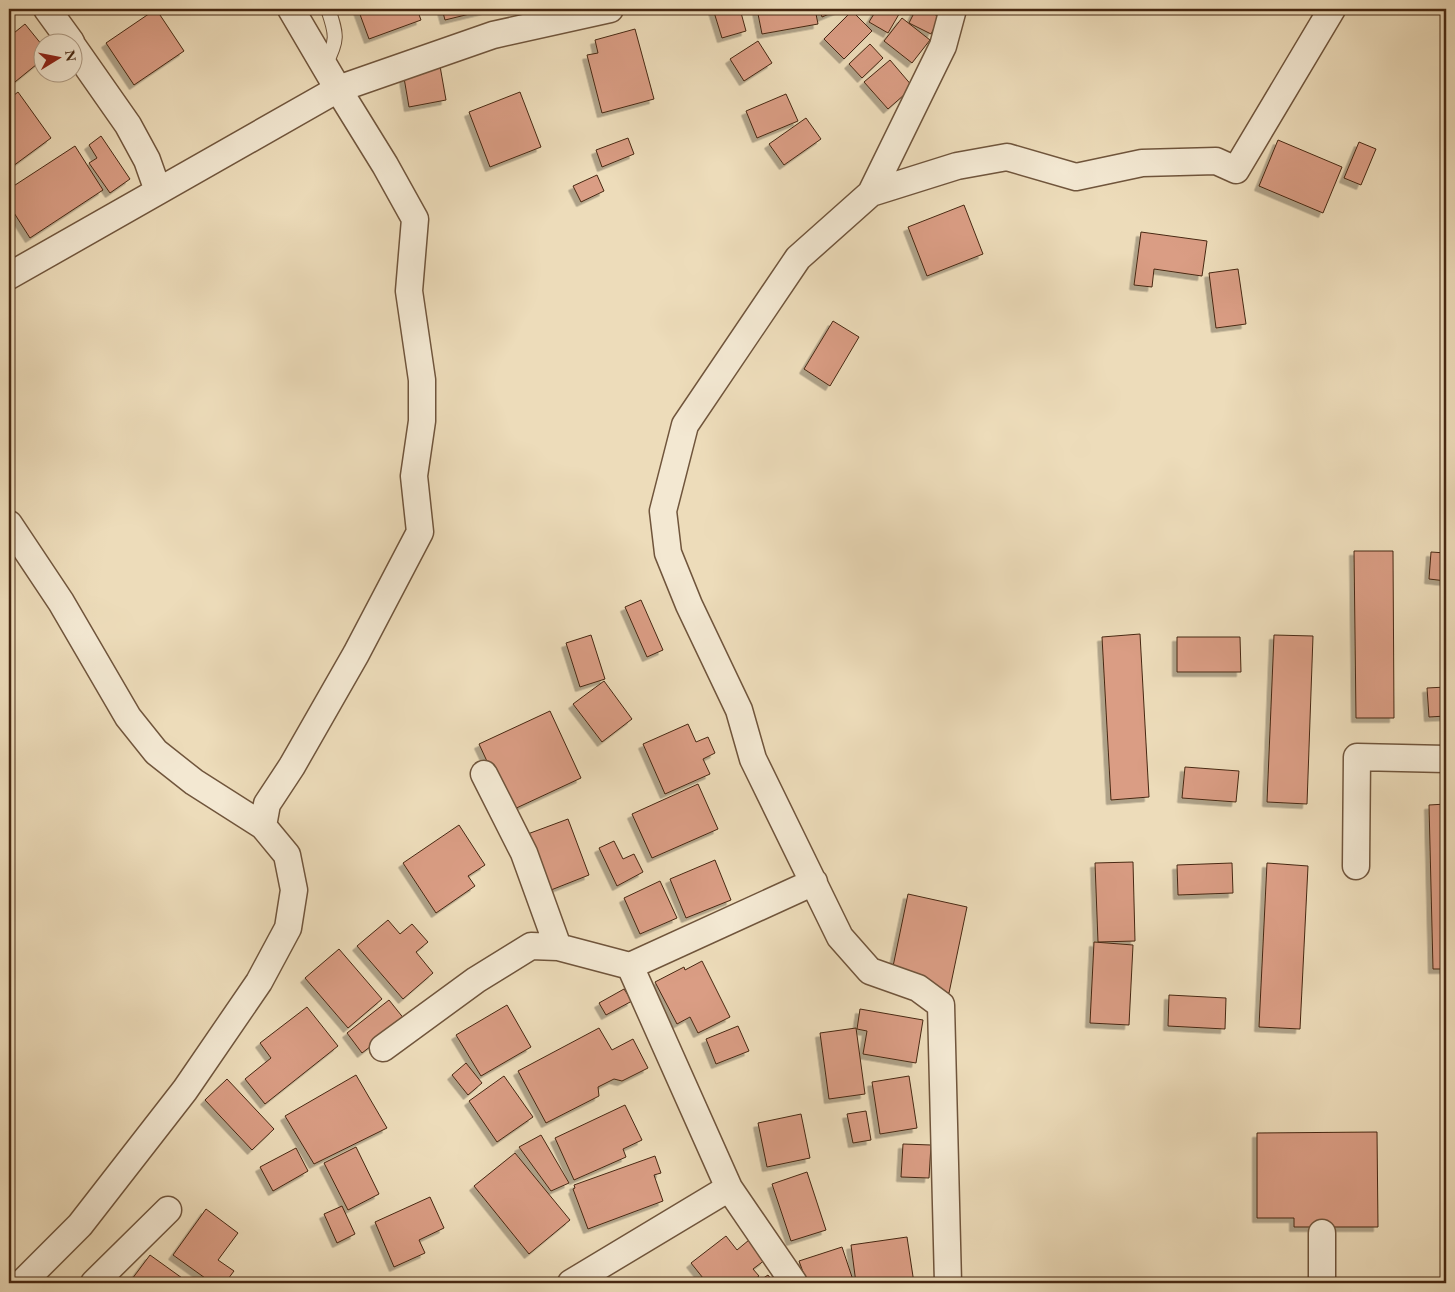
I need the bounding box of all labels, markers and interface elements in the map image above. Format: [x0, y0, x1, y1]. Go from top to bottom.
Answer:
north arrow [32, 32, 82, 82]
text: N [61, 49, 81, 64]

